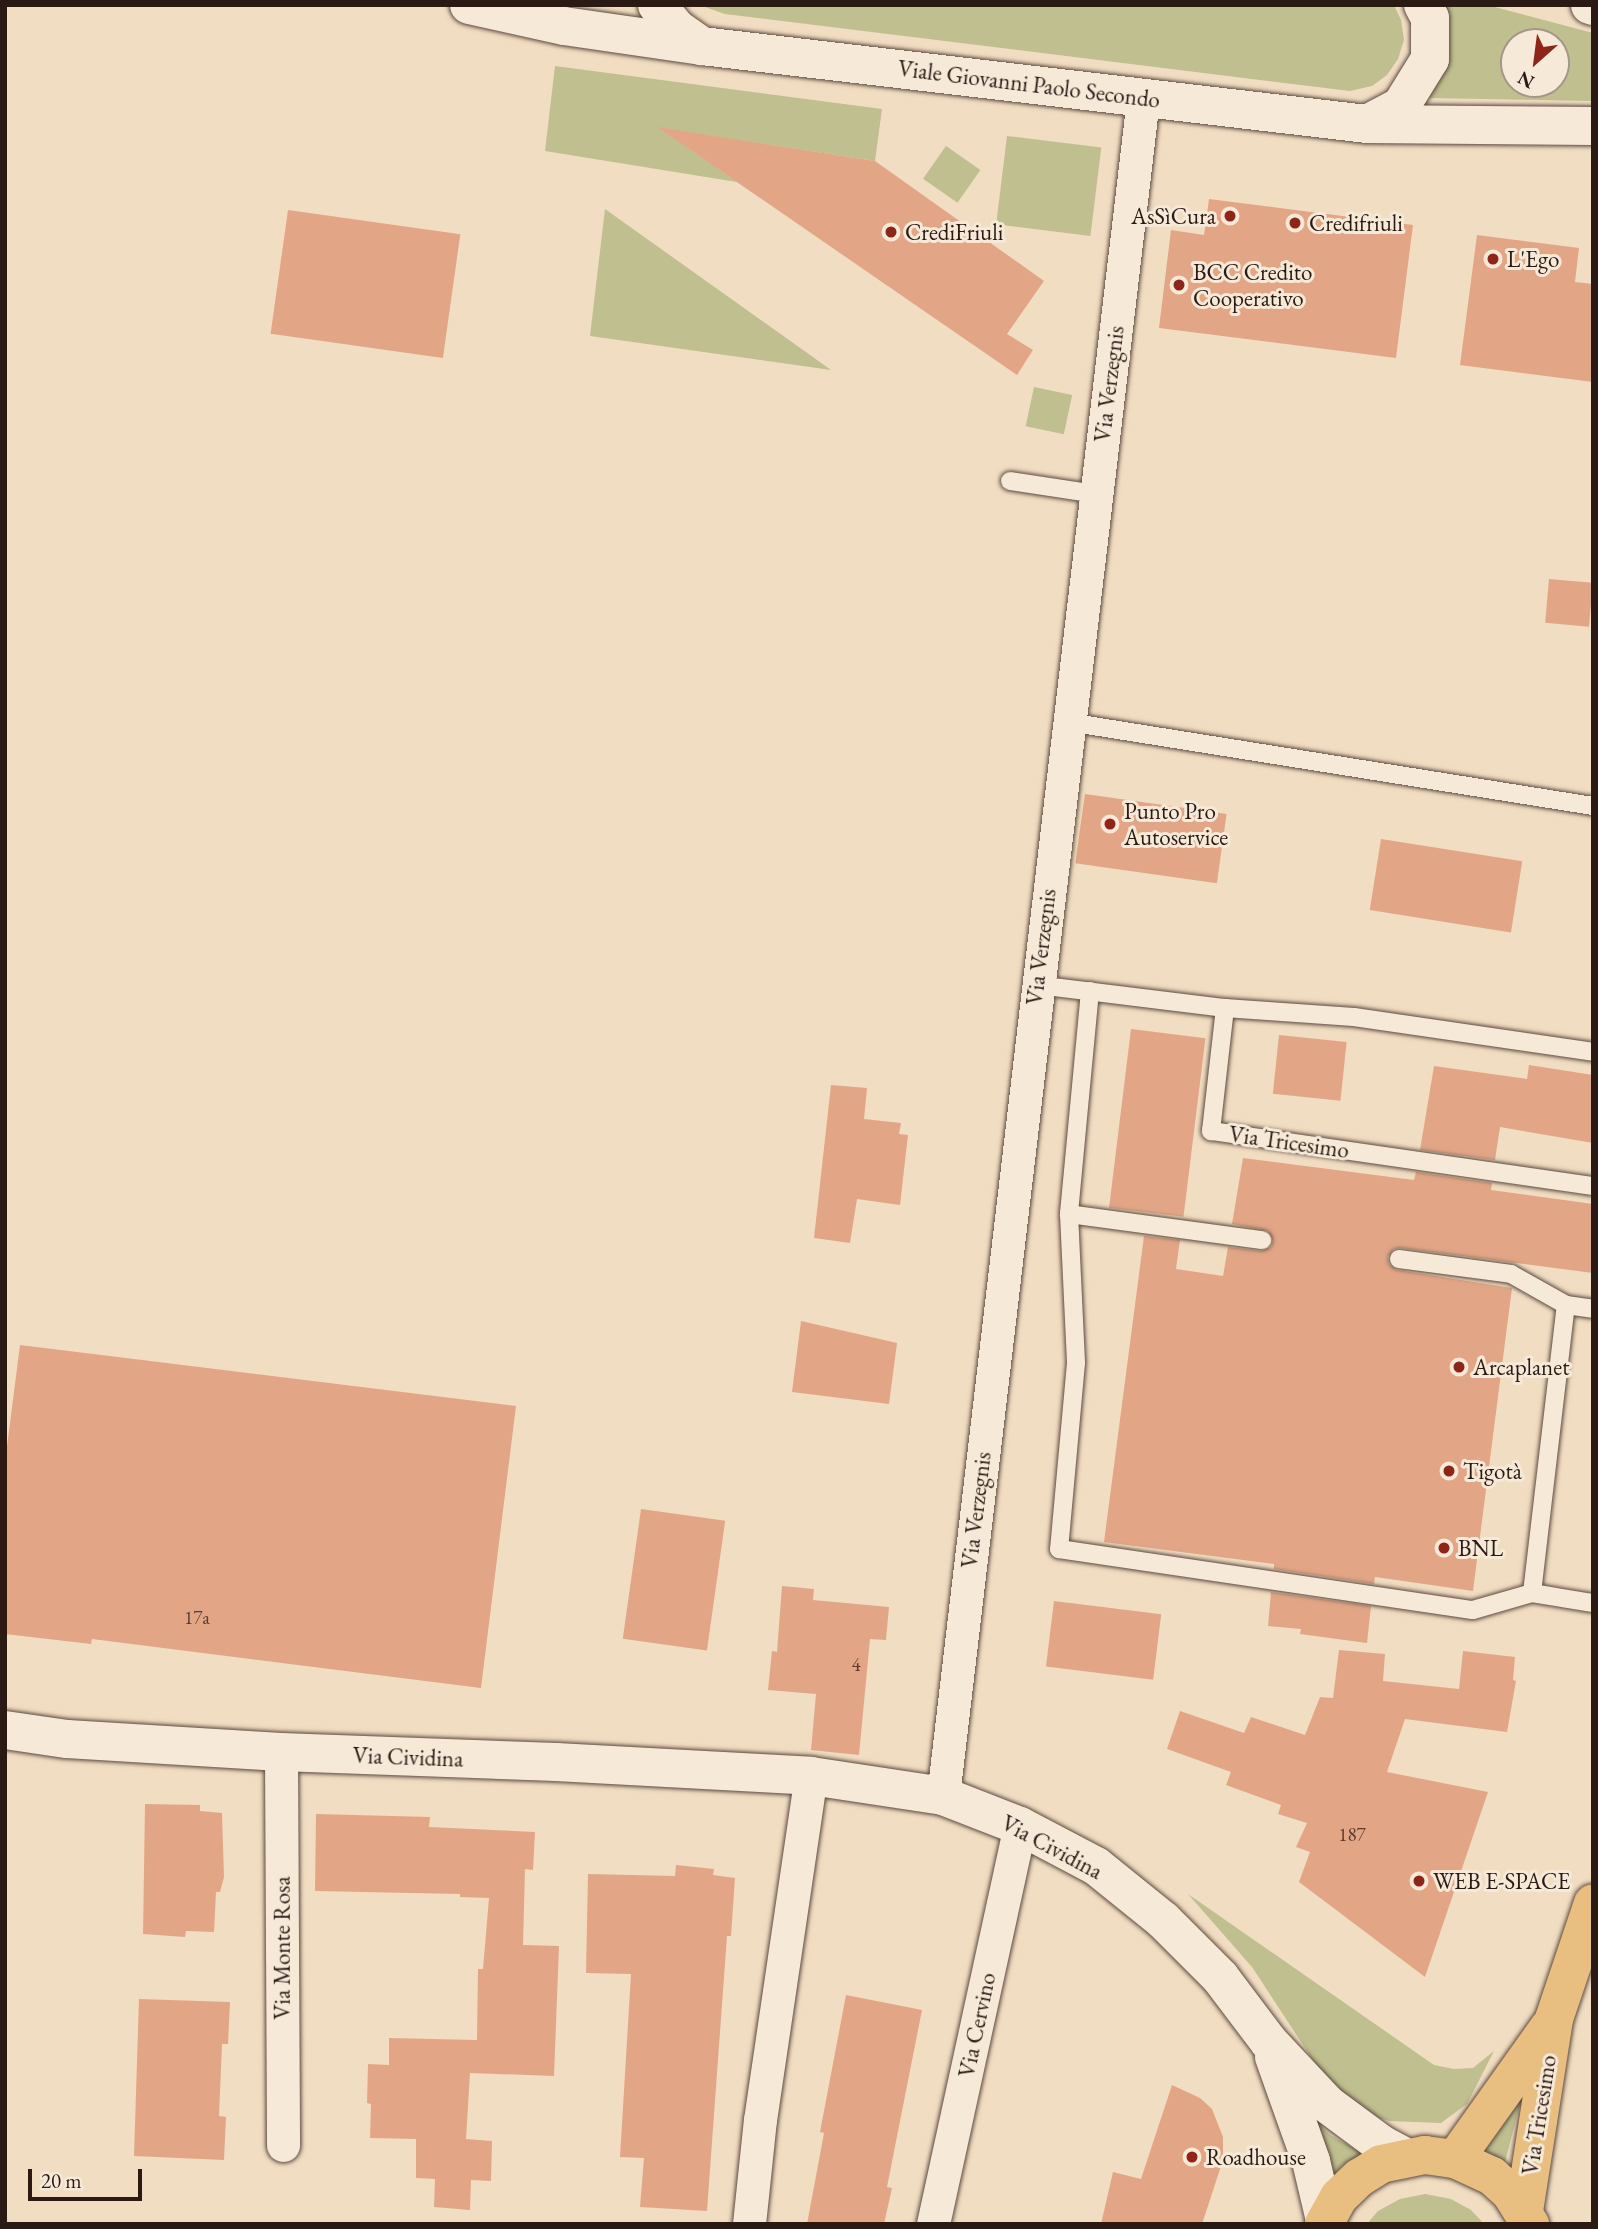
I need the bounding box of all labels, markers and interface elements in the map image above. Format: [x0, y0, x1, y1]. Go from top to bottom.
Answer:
north arrow [1500, 28, 1570, 98]
street label: Viale Giovanni Paolo Secondo [896, 54, 1162, 114]
text: N [1513, 66, 1539, 95]
place label: AsSìCura [1131, 202, 1216, 230]
marker: AsSìCura [1222, 208, 1238, 224]
place label: Credifriuli [1309, 209, 1403, 237]
marker: Credifriuli [1287, 215, 1303, 231]
place label: CrediFriuli [905, 218, 1003, 246]
marker: CrediFriuli [883, 224, 899, 240]
place label: L'Ego [1507, 245, 1559, 273]
marker: L'Ego [1485, 251, 1501, 267]
place label: BCC Credito Cooperativo [1193, 258, 1312, 312]
marker: BCC Credito Cooperativo [1171, 277, 1187, 293]
street label: Via Verzegnis [1088, 324, 1130, 444]
place label: Punto Pro Autoservice [1124, 797, 1228, 851]
marker: Punto Pro Autoservice [1102, 816, 1118, 832]
street label: Via Verzegnis [1020, 887, 1062, 1007]
street label: Via Tricesimo [1227, 1120, 1351, 1164]
place label: Arcaplanet [1473, 1353, 1569, 1381]
marker: Arcaplanet [1451, 1359, 1467, 1375]
street label: Via Verzegnis [955, 1450, 997, 1570]
place label: Tigotà [1463, 1457, 1522, 1485]
marker: Tigotà [1441, 1463, 1457, 1479]
place label: BNL [1458, 1534, 1503, 1562]
marker: BNL [1436, 1540, 1452, 1556]
house number: 17a [184, 1607, 210, 1629]
house number: 4 [851, 1654, 861, 1676]
street label: Via Cividina [352, 1741, 464, 1773]
street label: Via Cividina [997, 1809, 1107, 1885]
house number: 187 [1338, 1824, 1366, 1846]
place label: WEB E-SPACE [1433, 1867, 1570, 1895]
marker: WEB E-SPACE [1411, 1873, 1427, 1889]
street label: Via Monte Rosa [268, 1876, 296, 2020]
street label: Via Cervino [952, 1970, 1002, 2080]
street label: Via Tricesimo [1516, 2053, 1562, 2177]
place label: Roadhouse [1206, 2143, 1306, 2171]
marker: Roadhouse [1184, 2149, 1200, 2165]
scale bar [32, 2156, 145, 2200]
text: 20 m [41, 2167, 82, 2194]

